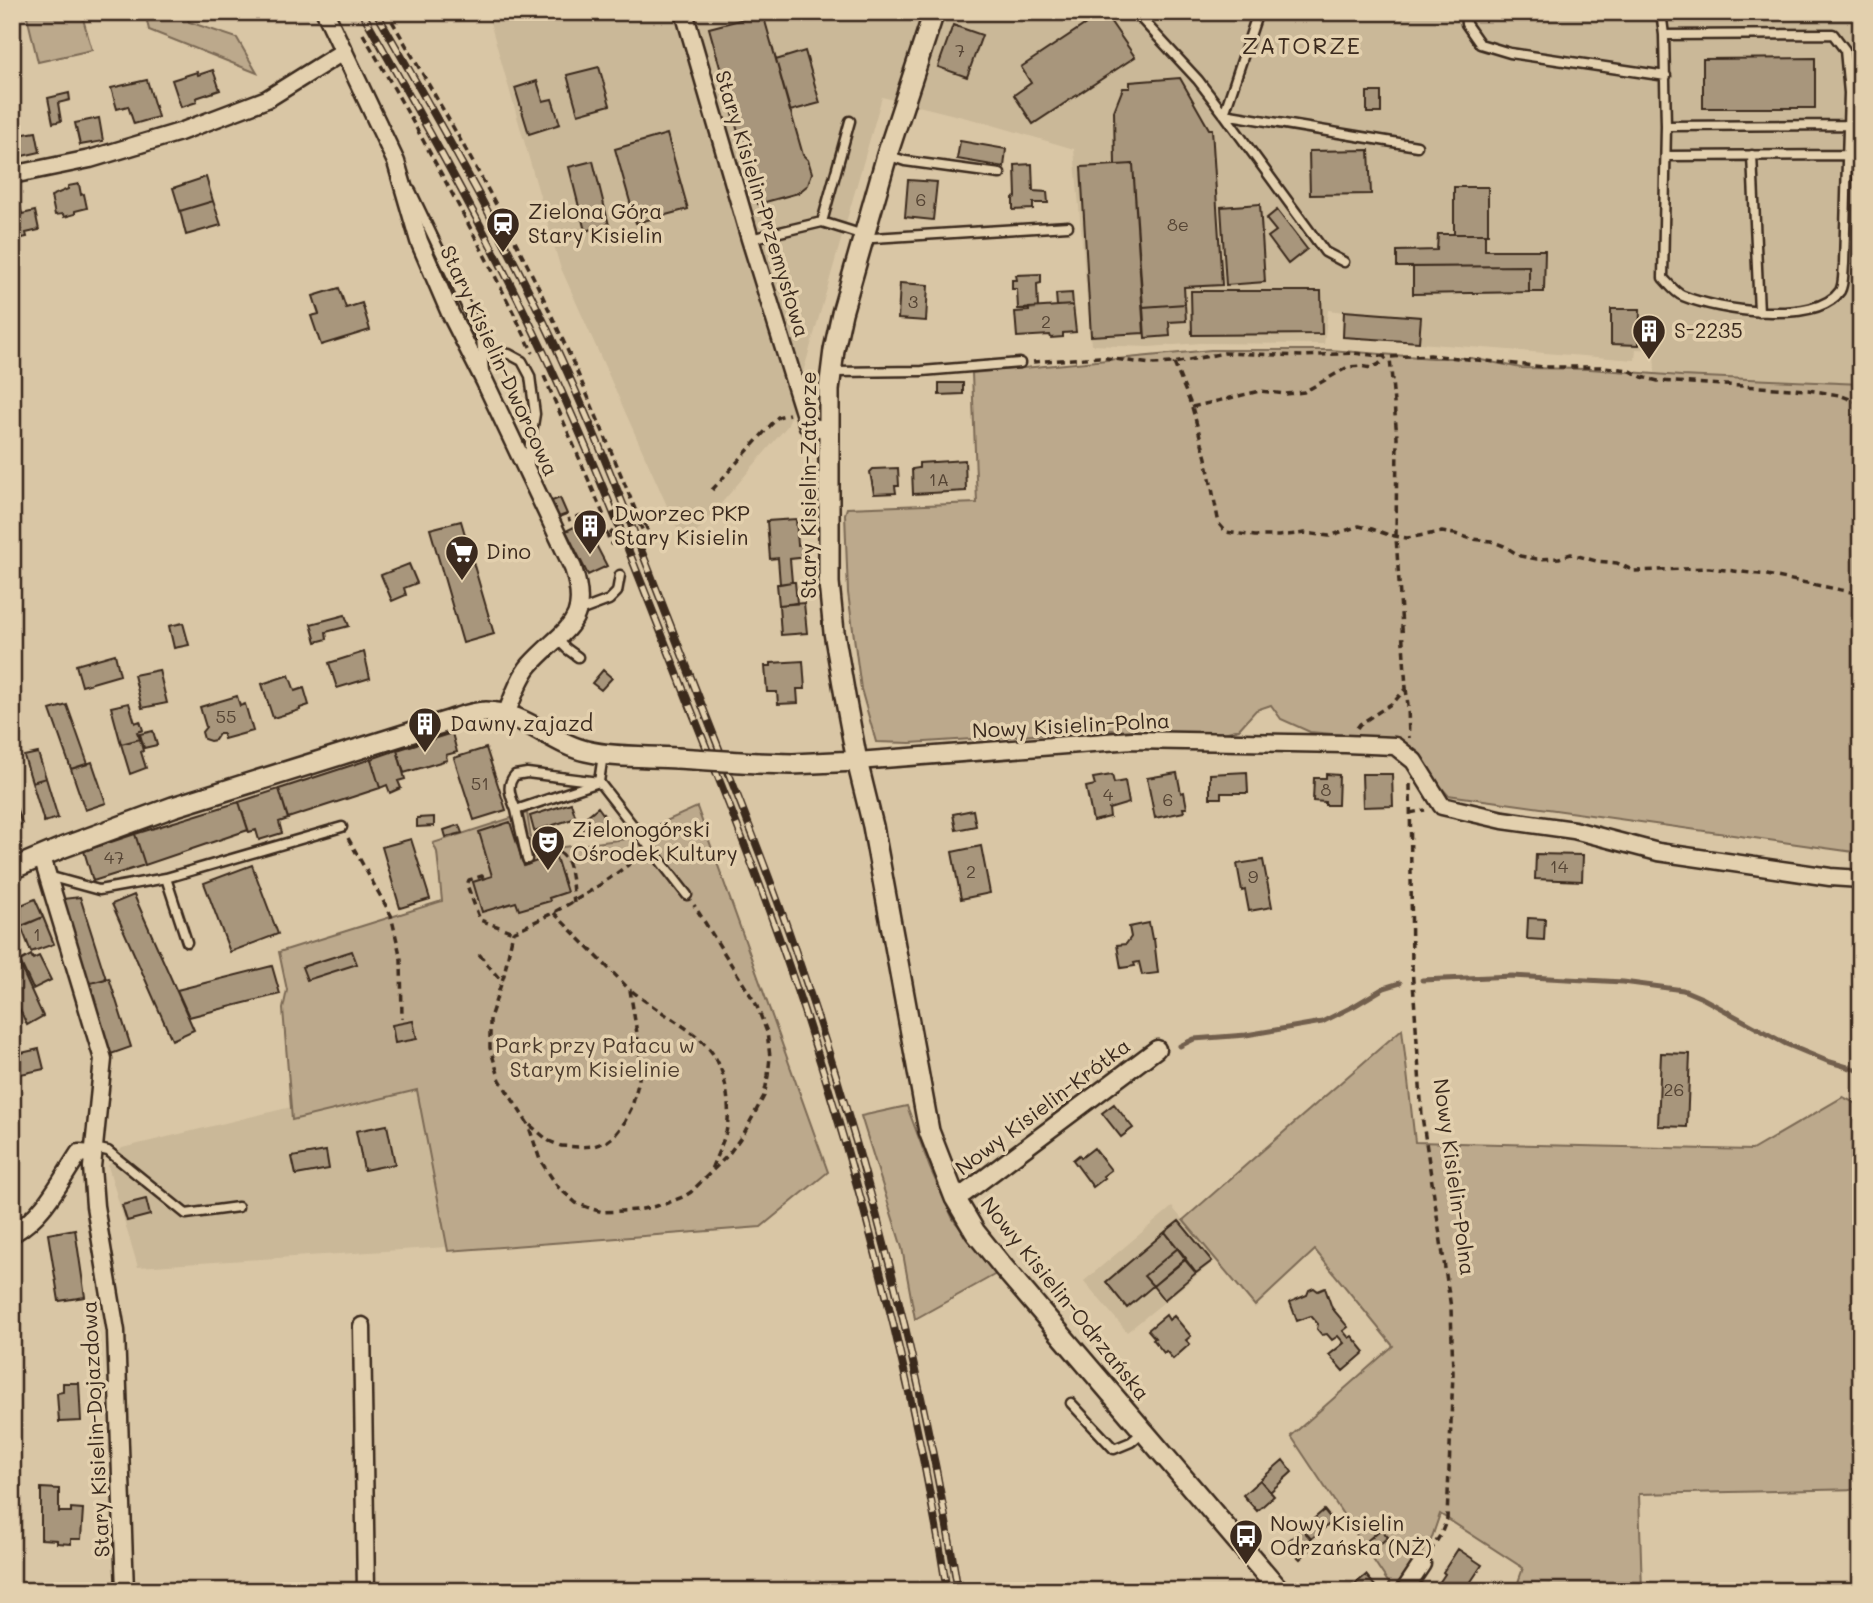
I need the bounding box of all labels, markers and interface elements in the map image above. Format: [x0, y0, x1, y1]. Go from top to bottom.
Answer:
district label: ZATORZE [1242, 30, 1362, 60]
house number: 7 [955, 38, 965, 62]
street label: Stary Kisielin-Przemysłowa [710, 67, 817, 340]
house number: 6 [916, 187, 926, 211]
place label: Zielona Góra Stary Kisielin [528, 197, 663, 248]
station icon: Zielona Góra Stary Kisielin [484, 205, 522, 254]
house number: 8e [1167, 212, 1189, 236]
street label: Stary Kisielin-Dworcowa [435, 241, 566, 480]
house number: 3 [908, 289, 918, 313]
house number: 2 [1041, 309, 1051, 333]
building icon: S-2235 [1630, 312, 1668, 361]
place label: S-2235 [1674, 316, 1743, 343]
street label: Stary Kisielin-Zatorze [794, 371, 821, 599]
house number: 1A [929, 467, 949, 491]
place label: Dworzec PKP Stary Kisielin [614, 499, 750, 550]
building icon: Dworzec PKP Stary Kisielin [571, 507, 609, 556]
supermarket icon: Dino [443, 533, 481, 582]
place label: Dino [486, 537, 531, 564]
house number: 55 [216, 704, 237, 728]
building icon: Dawny zajazd [406, 705, 444, 754]
street label: Nowy Kisielin-Polna [971, 706, 1171, 743]
place label: Dawny zajazd [450, 709, 593, 736]
house number: 51 [471, 771, 489, 795]
house number: 8 [1321, 777, 1332, 801]
house number: 4 [1103, 782, 1114, 806]
house number: 6 [1163, 787, 1173, 811]
place label: Zielonogórski Ośrodek Kultury [572, 815, 738, 866]
theatre icon: Zielonogórski Ośrodek Kultury [529, 823, 567, 872]
house number: 47 [104, 845, 124, 869]
house number: 14 [1550, 854, 1569, 878]
house number: 2 [966, 859, 976, 883]
house number: 9 [1248, 864, 1259, 888]
house number: 1 [33, 922, 41, 946]
park label: Park przy Pałacu w Starym Kisielinie [495, 1031, 695, 1082]
street label: Nowy Kisielin-Krótka [949, 1031, 1135, 1180]
street label: Nowy Kisielin-Polna [1428, 1077, 1483, 1277]
house number: 26 [1664, 1077, 1684, 1101]
street label: Nowy Kisielin-Odrzańska [976, 1191, 1157, 1405]
street label: Stary Kisielin-Dojazdowa [74, 1300, 115, 1558]
place label: Nowy Kisielin Odrzańska (NŻ) [1270, 1509, 1432, 1560]
bus stop icon: Nowy Kisielin Odrzańska (NŻ) [1227, 1517, 1265, 1566]

